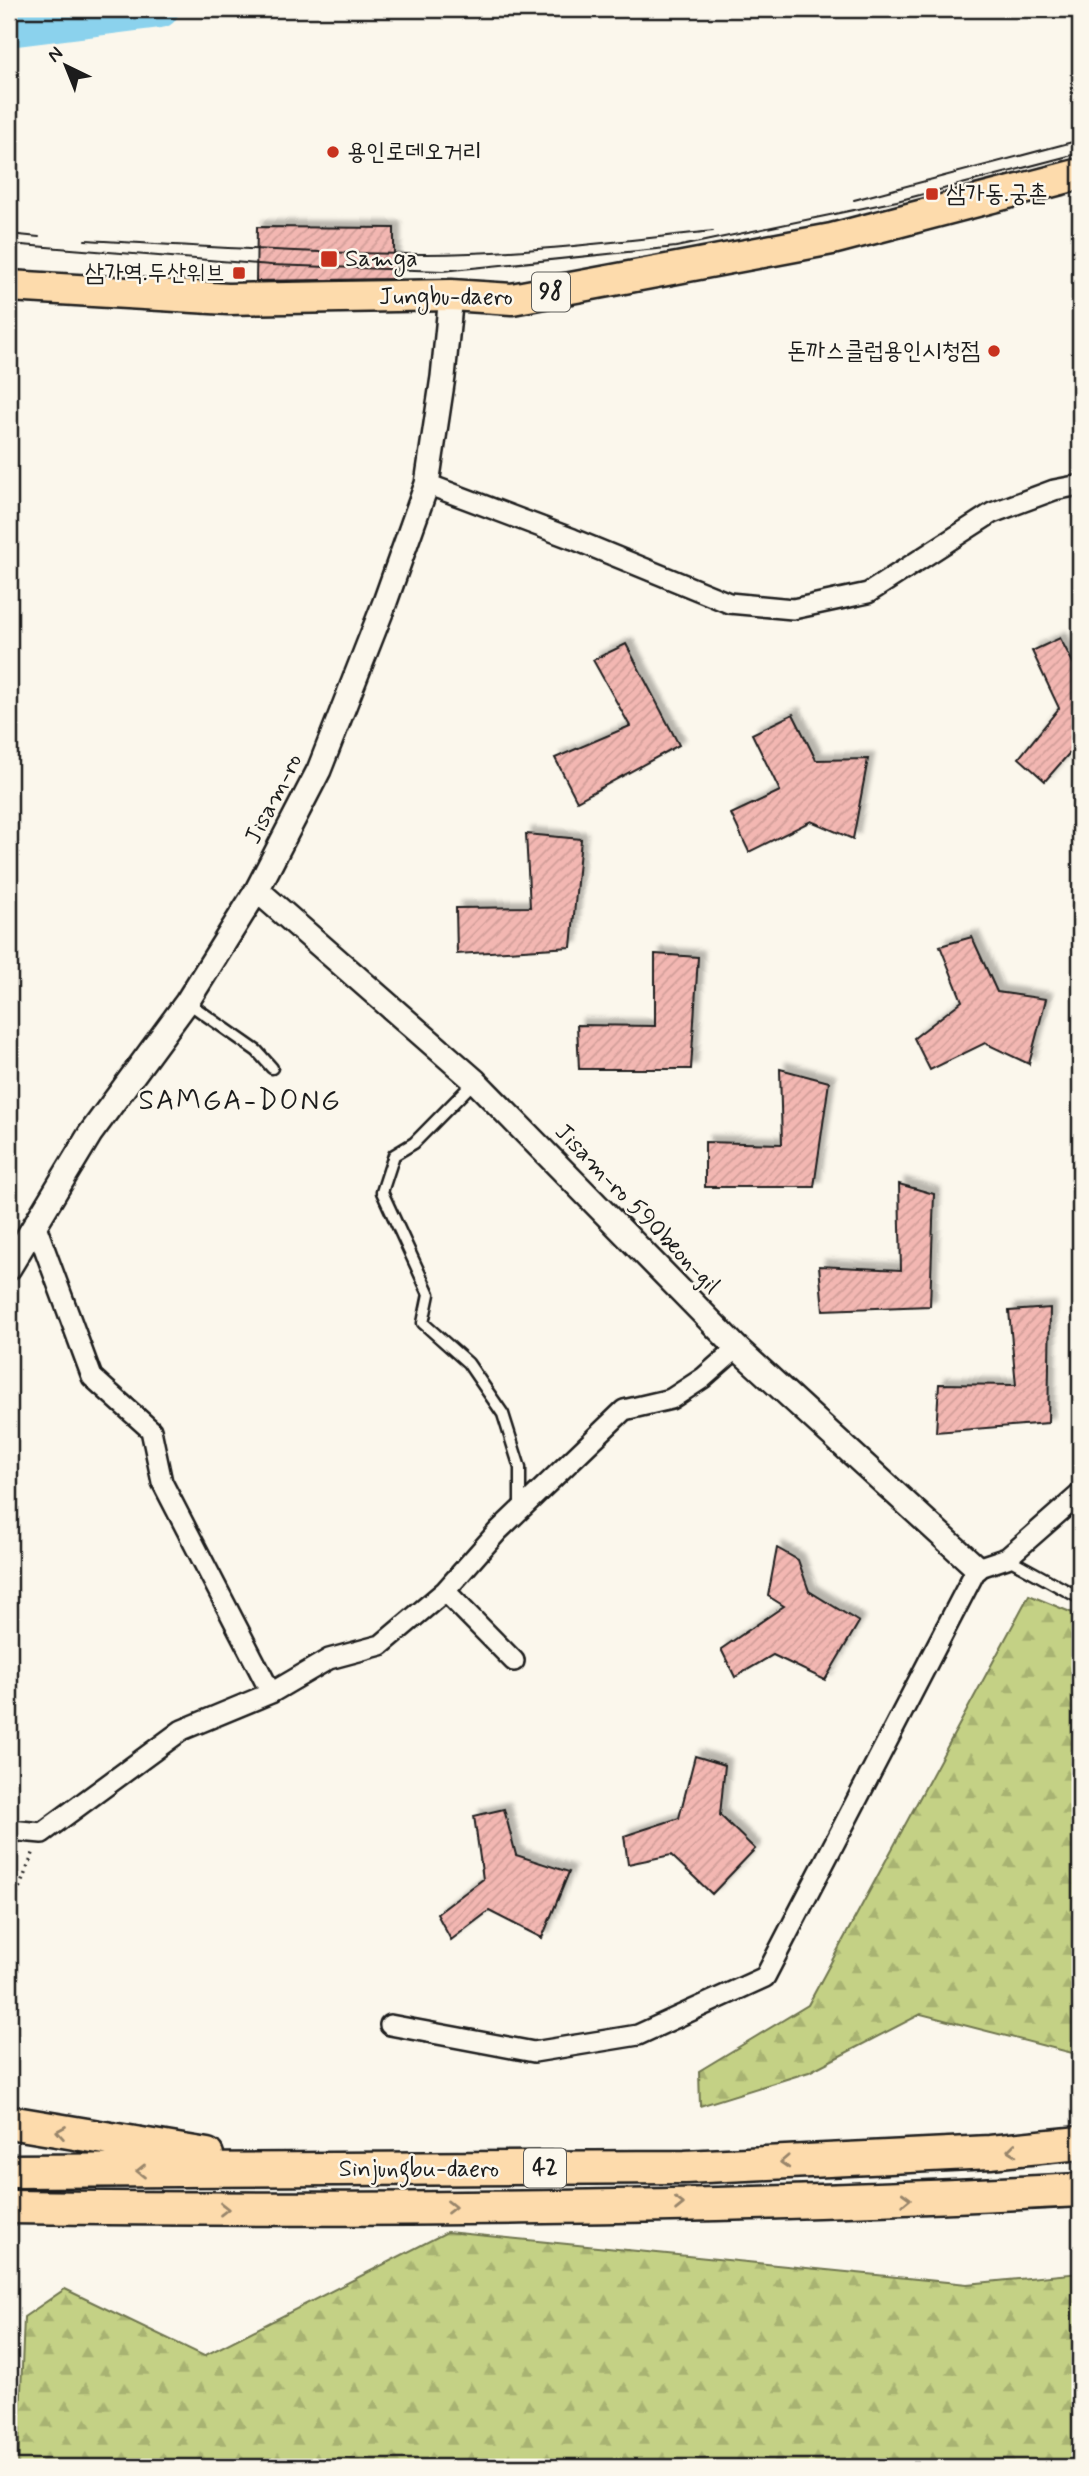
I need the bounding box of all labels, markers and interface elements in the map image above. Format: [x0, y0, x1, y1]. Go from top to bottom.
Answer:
north arrow [32, 32, 102, 102]
text: N [42, 41, 69, 68]
place label: 용인로데오거리 [347, 137, 482, 168]
marker: 용인로데오거리 [325, 144, 341, 160]
place label: 삼가동.궁촌 [946, 179, 1048, 210]
marker: 삼가동.궁촌 [924, 186, 940, 202]
place label: Samga [345, 244, 418, 277]
marker: Samga [319, 249, 339, 269]
place label: 삼가역.두산위브 [85, 258, 225, 289]
marker: 삼가역.두산위브 [231, 265, 247, 281]
road number: 98 [532, 272, 570, 312]
street label: Jungbu-daero [379, 282, 513, 315]
place label: 돈까스클럽용인시청점 [787, 336, 980, 367]
marker: 돈까스클럽용인시청점 [986, 343, 1002, 359]
street label: Jisam-ro [238, 748, 310, 850]
district label: SAMGA-DONG [138, 1083, 342, 1120]
street label: Jisam-ro 590beon-gil [548, 1117, 727, 1301]
one-way arrow [55, 2125, 67, 2140]
one-way arrow [1007, 2142, 1018, 2157]
road number: 42 [524, 2148, 566, 2188]
street label: Sinjungbu-daero [339, 2154, 499, 2188]
one-way arrow [779, 2155, 790, 2170]
one-way arrow [136, 2163, 146, 2179]
one-way arrow [901, 2192, 912, 2207]
one-way arrow [674, 2196, 685, 2212]
one-way arrow [447, 2199, 457, 2215]
one-way arrow [219, 2201, 230, 2217]

